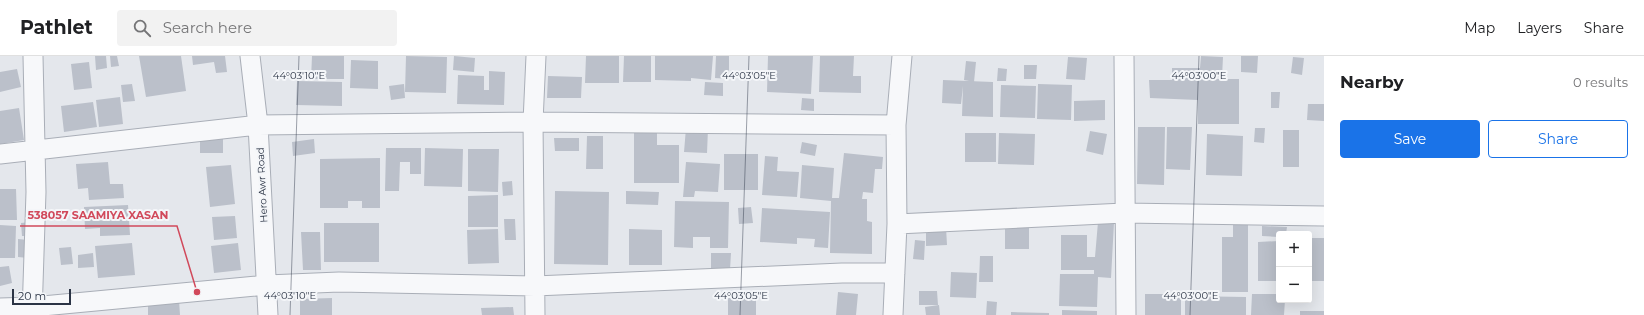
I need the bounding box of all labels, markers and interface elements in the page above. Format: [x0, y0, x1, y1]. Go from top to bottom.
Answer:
search box [117, 10, 397, 46]
text: Pathlet [20, 16, 93, 39]
icon: search [131, 17, 153, 39]
text: Search here [163, 18, 252, 37]
text: Map [1464, 19, 1495, 37]
text: Layers [1517, 19, 1562, 37]
text: Share [1584, 19, 1624, 37]
text: 44°03'10"E [273, 69, 326, 82]
text: 44°03'05"E [722, 69, 776, 82]
text: 44°03'00"E [1171, 69, 1227, 82]
text: Nearby [1340, 72, 1404, 92]
text: 0 results [1573, 74, 1628, 90]
button: Save [1340, 120, 1480, 158]
button: Share [1488, 120, 1628, 158]
street label: Hero Awr Road [254, 147, 270, 223]
callout: 538057 SAAMIYA XASAN [20, 203, 177, 226]
text: 538057 SAAMIYA XASAN [28, 208, 168, 222]
map controls [1276, 231, 1312, 303]
button: + [1276, 231, 1312, 267]
button: − [1276, 267, 1312, 303]
scale bar [12, 287, 71, 306]
text: 20 m [18, 289, 46, 303]
text: 44°03'10"E [264, 289, 317, 302]
text: 44°03'05"E [714, 289, 768, 302]
text: 44°03'00"E [1163, 289, 1219, 302]

